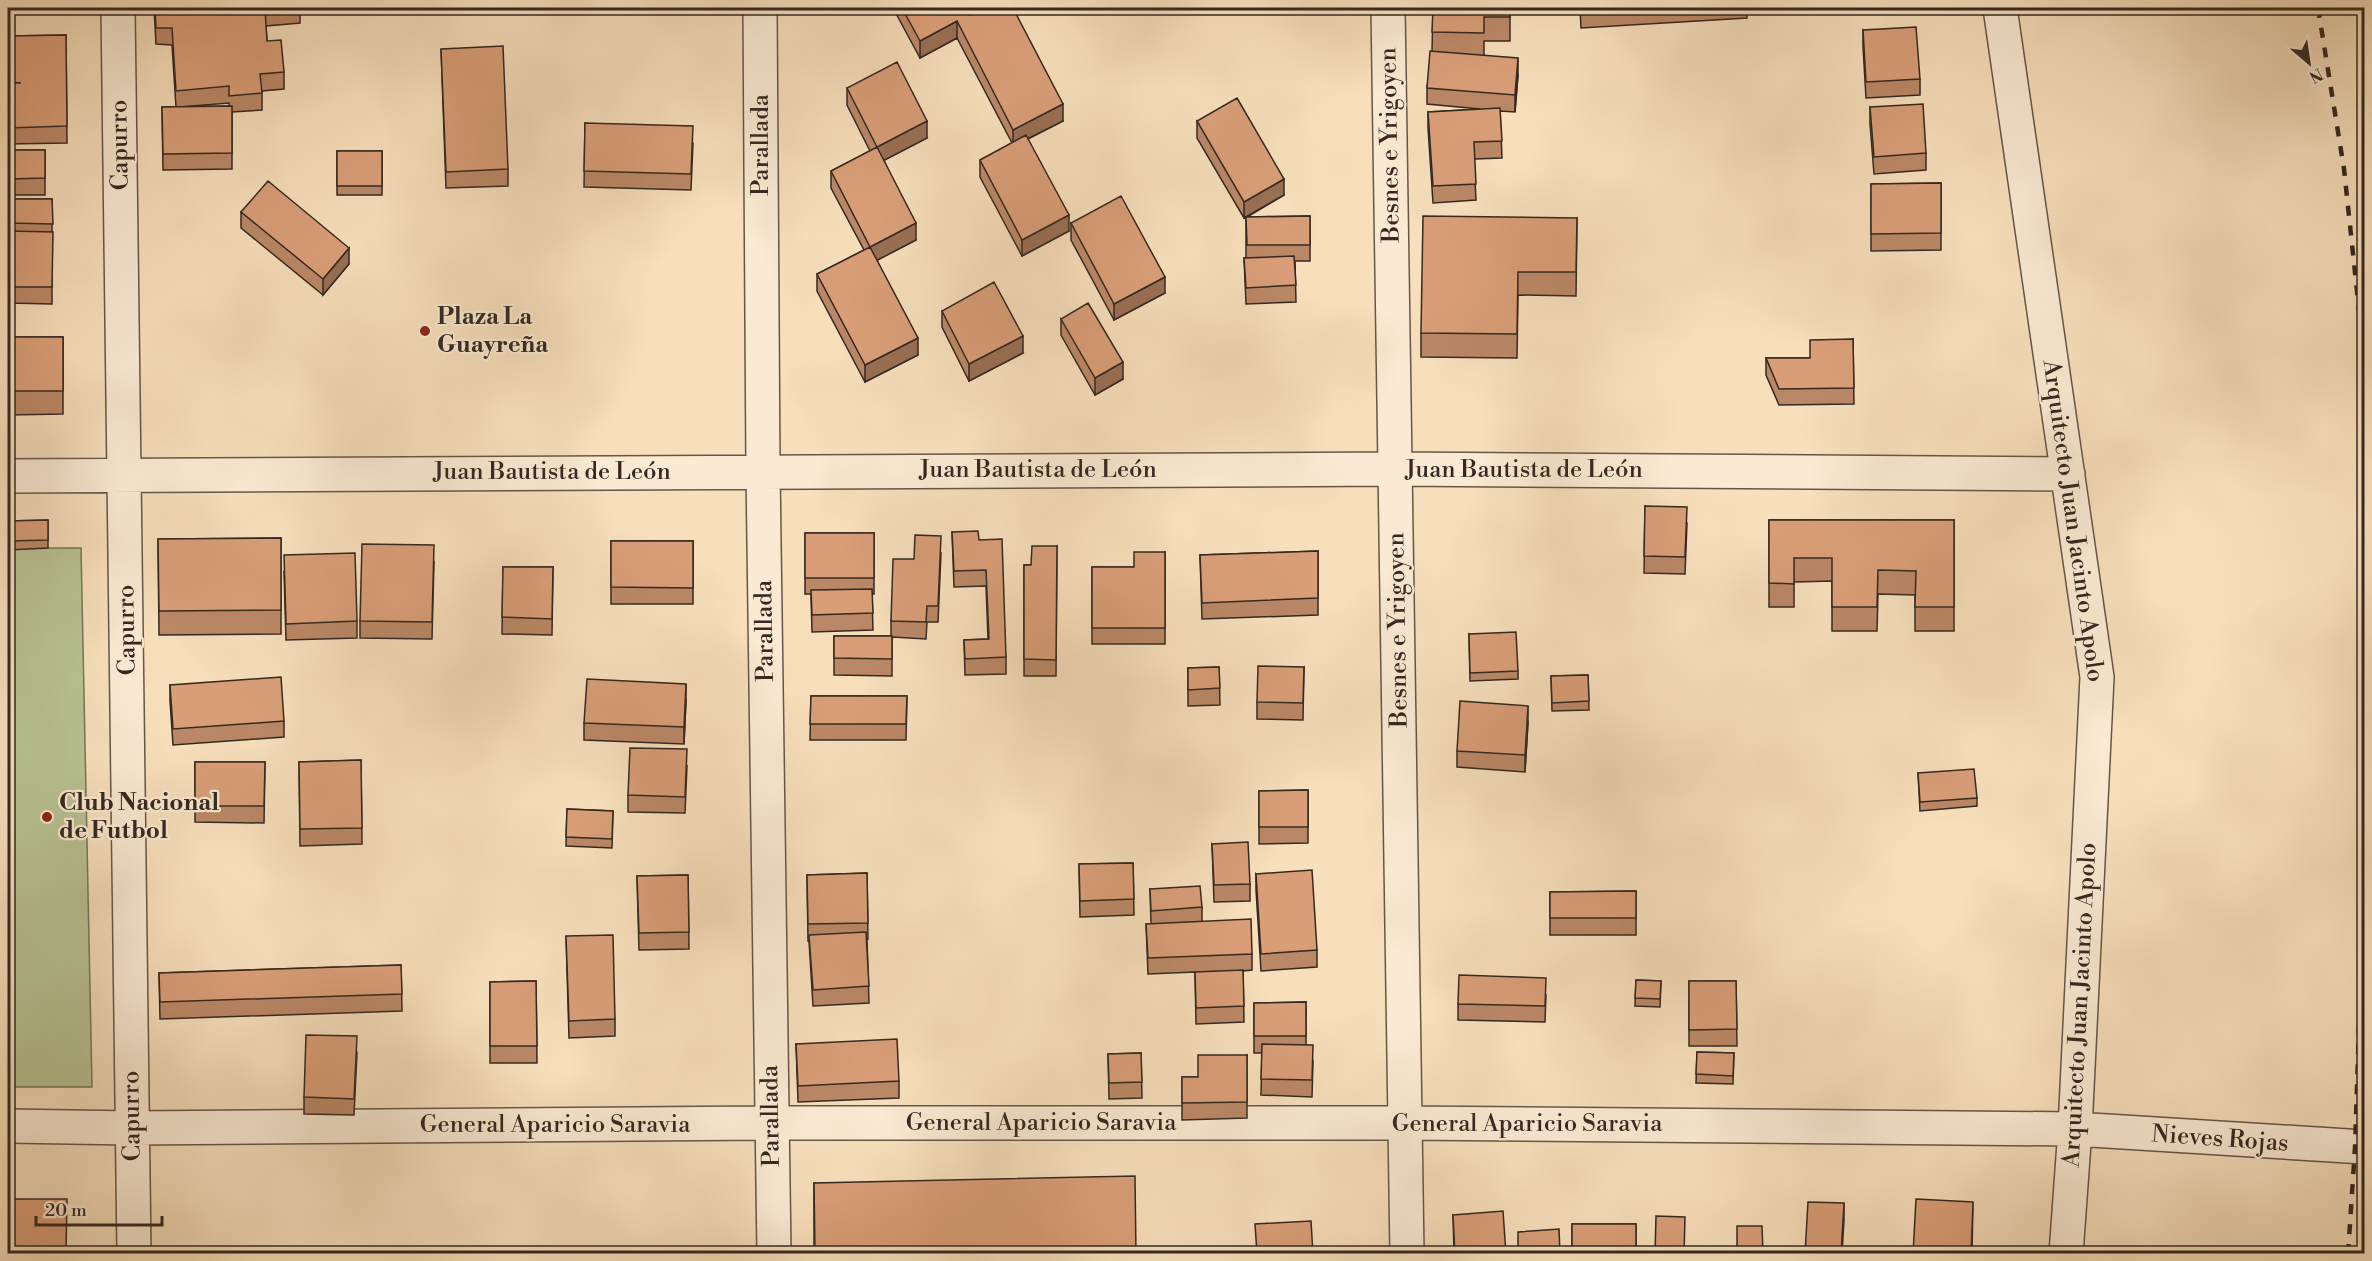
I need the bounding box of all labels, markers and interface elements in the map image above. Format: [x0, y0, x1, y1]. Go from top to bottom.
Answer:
north arrow [2279, 33, 2339, 93]
street label: Besnes e Yrigoyen [1373, 47, 1407, 244]
text: N [2305, 63, 2326, 87]
street label: Parallada [746, 93, 776, 196]
street label: Capurro [104, 99, 136, 191]
place label: Plaza La Guayreña [437, 302, 549, 360]
marker: Plaza La Guayreña [418, 324, 432, 338]
street label: Arquitecto Juan Jacinto Apolo [2035, 357, 2110, 684]
street label: Juan Bautista de León [918, 455, 1157, 485]
street label: Juan Bautista de León [1404, 455, 1643, 485]
street label: Juan Bautista de León [432, 457, 671, 487]
street label: Besnes e Yrigoyen [1381, 532, 1415, 729]
street label: Parallada [749, 579, 781, 682]
street label: Capurro [111, 584, 143, 676]
place label: Club Nacional de Futbol [59, 788, 219, 846]
marker: Club Nacional de Futbol [40, 810, 54, 824]
street label: Arquitecto Juan Jacinto Apolo [2056, 842, 2103, 1169]
street label: Parallada [755, 1064, 787, 1167]
street label: Capurro [116, 1070, 148, 1162]
street label: General Aparicio Saravia [906, 1108, 1177, 1138]
street label: General Aparicio Saravia [1392, 1109, 1663, 1139]
street label: General Aparicio Saravia [420, 1110, 691, 1140]
street label: Nieves Rojas [2150, 1119, 2290, 1159]
scale bar [36, 1189, 162, 1227]
text: 20 m [45, 1199, 87, 1222]

